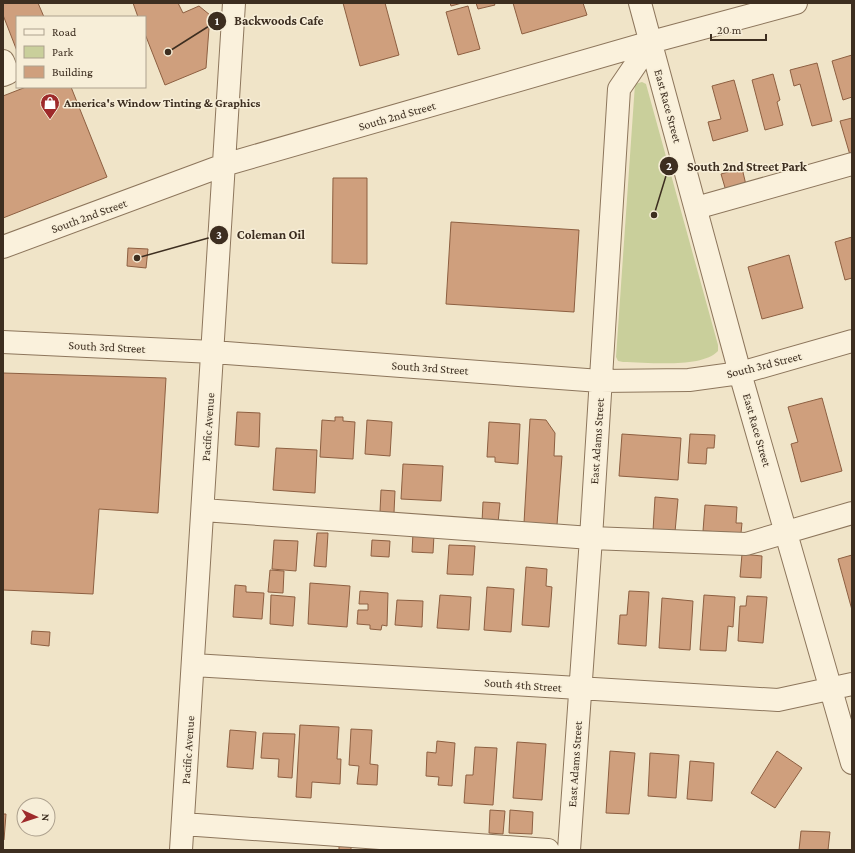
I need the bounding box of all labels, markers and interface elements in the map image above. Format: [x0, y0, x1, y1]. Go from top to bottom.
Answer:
callout: Backwoods Cafe [207, 8, 332, 33]
text: Backwoods Cafe [234, 13, 324, 28]
text: 1 [215, 14, 220, 28]
legend [16, 16, 146, 88]
scale bar [711, 16, 766, 42]
text: 20 m [717, 23, 742, 37]
text: Road [52, 25, 77, 39]
text: Park [52, 45, 74, 59]
text: Building [52, 65, 93, 79]
street label: East Race Street [651, 68, 685, 145]
shop icon: America's Window Tinting & Graphics [39, 92, 61, 120]
place label: America's Window Tinting & Graphics [63, 96, 261, 110]
street label: South 2nd Street [357, 98, 438, 134]
callout: South 2nd Street Park [659, 154, 815, 179]
text: 2 [666, 159, 672, 173]
text: South 2nd Street Park [687, 159, 808, 174]
street label: South 2nd Street [49, 195, 130, 236]
callout: Coleman Oil [209, 222, 313, 247]
text: Coleman Oil [237, 227, 305, 242]
text: 3 [216, 228, 222, 242]
street label: South 3rd Street [68, 338, 147, 356]
street label: South 3rd Street [725, 349, 804, 381]
street label: South 3rd Street [391, 358, 470, 378]
street label: Pacific Avenue [199, 392, 217, 462]
street label: East Race Street [740, 392, 774, 469]
street label: East Adams Street [587, 396, 607, 485]
street label: South 4th Street [484, 675, 563, 695]
street label: Pacific Avenue [179, 715, 197, 785]
street label: East Adams Street [565, 719, 585, 808]
north arrow [16, 797, 56, 837]
text: N [40, 813, 52, 822]

